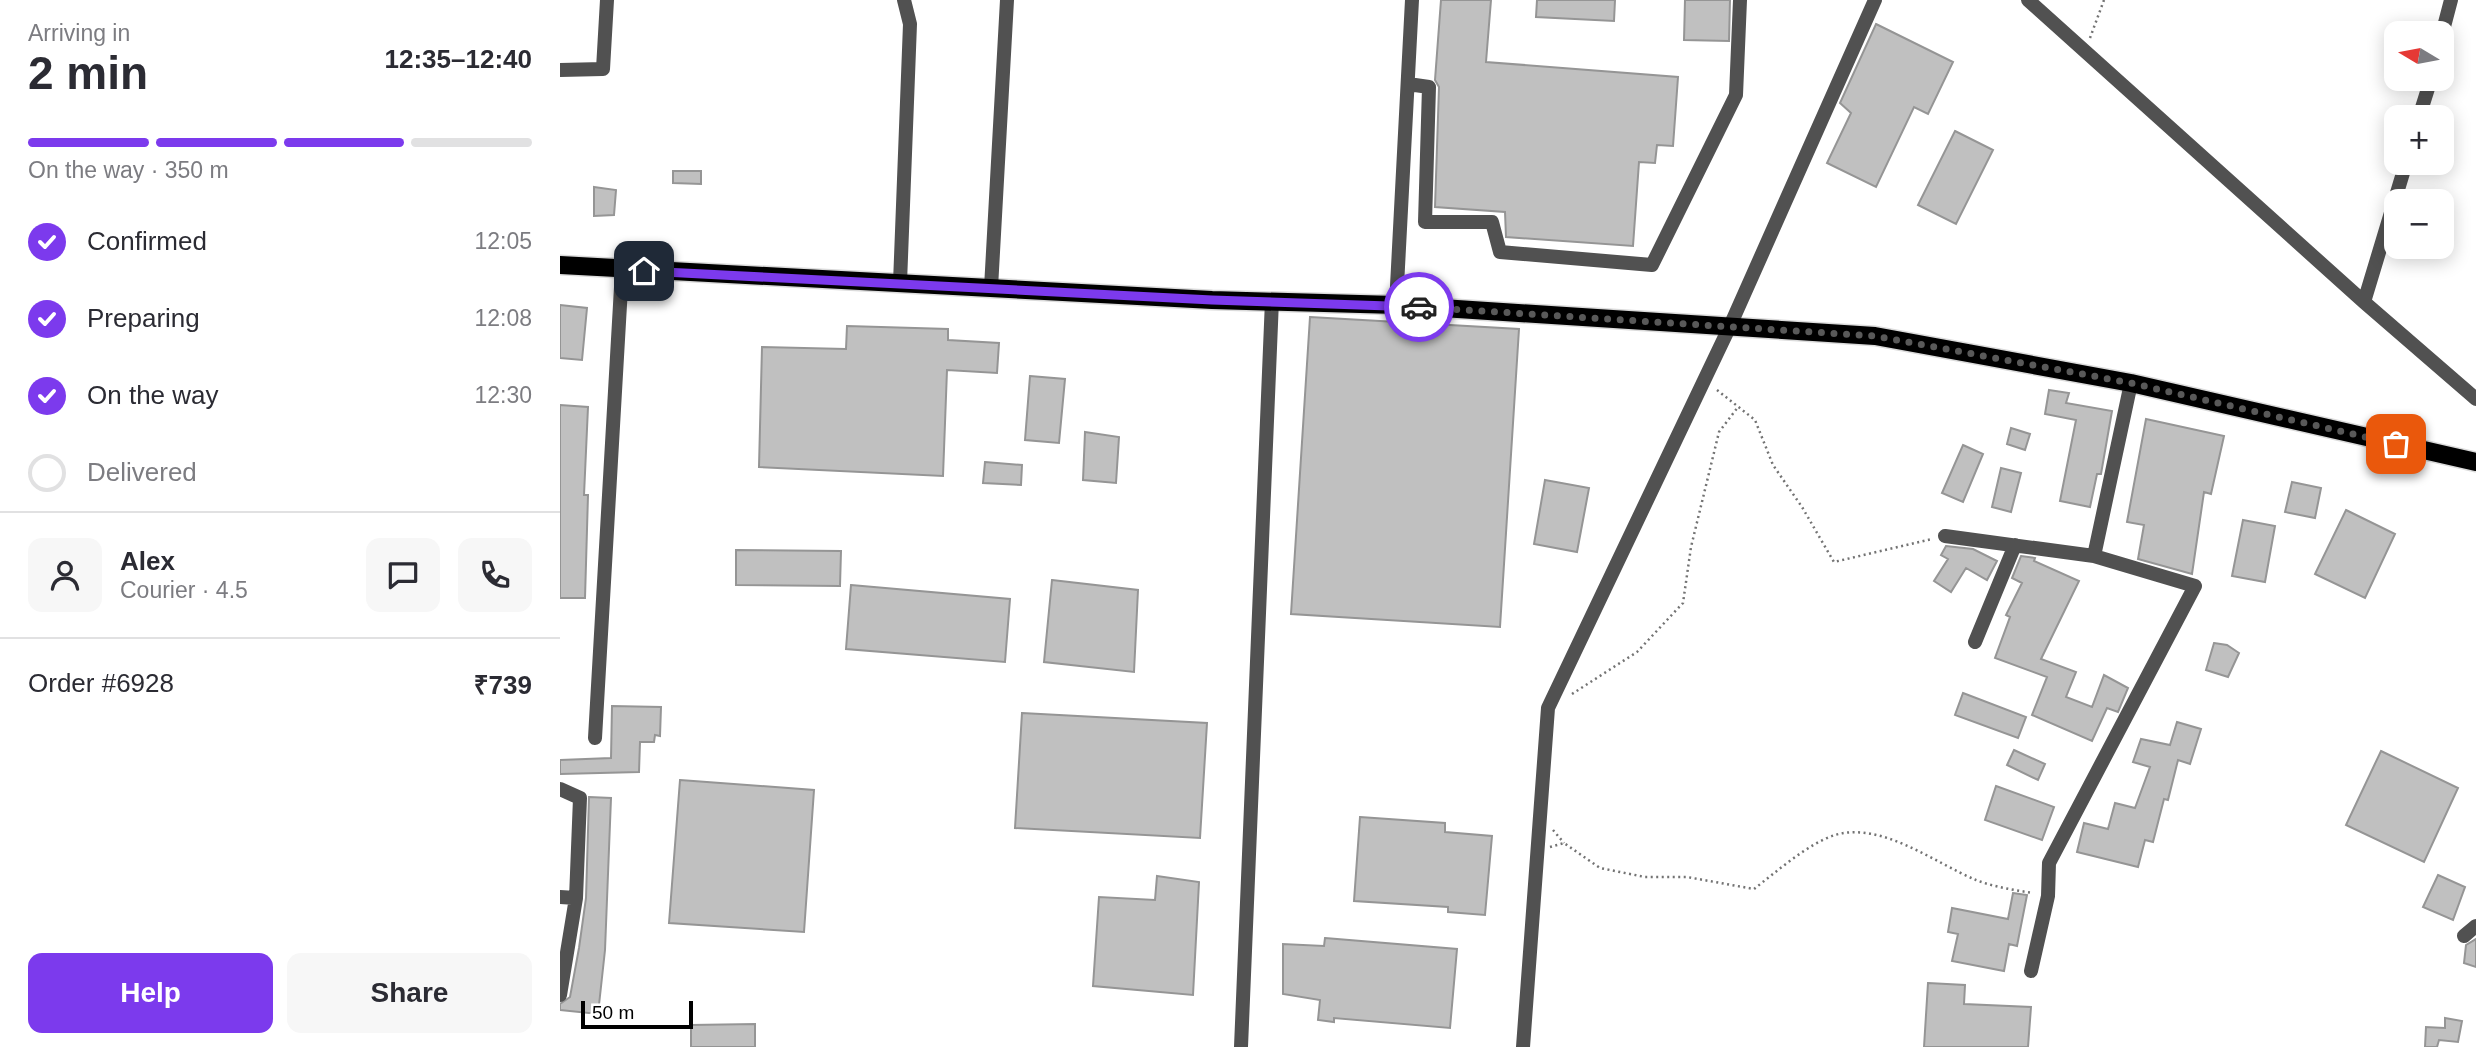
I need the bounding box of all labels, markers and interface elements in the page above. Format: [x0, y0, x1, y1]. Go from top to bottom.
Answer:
text: Arriving in [28, 20, 130, 46]
north arrow [2384, 21, 2454, 91]
map controls [2384, 21, 2454, 259]
text: 12:35–12:40 [385, 44, 532, 74]
text: 2 min [28, 47, 148, 99]
button: + [2384, 105, 2454, 175]
text: On the way · 350 m [28, 157, 229, 183]
button: − [2384, 189, 2454, 259]
icon: check [28, 223, 66, 261]
text: Confirmed [87, 226, 207, 256]
text: 12:05 [474, 228, 532, 254]
pin [614, 241, 674, 301]
icon: home [625, 252, 663, 290]
courier [1384, 272, 1454, 342]
icon: car [1400, 288, 1438, 326]
icon: check [28, 300, 66, 338]
text: Preparing [87, 303, 200, 333]
text: 12:08 [474, 305, 532, 331]
icon: check [28, 377, 66, 415]
text: On the way [87, 380, 219, 410]
text: 12:30 [474, 382, 532, 408]
pin [2366, 414, 2426, 474]
icon: bag [2377, 425, 2415, 463]
text: Delivered [87, 457, 197, 487]
button: person [28, 538, 102, 612]
button: chat [366, 538, 440, 612]
button: phone [458, 538, 532, 612]
text: Alex [120, 546, 175, 576]
text: Courier · 4.5 [120, 577, 248, 603]
text: Order #6928 [28, 668, 174, 698]
text: ₹739 [474, 670, 532, 700]
button: Help [28, 953, 273, 1033]
button: Share [287, 953, 532, 1033]
scale bar [581, 998, 693, 1030]
text: 50 m [592, 1002, 634, 1023]

